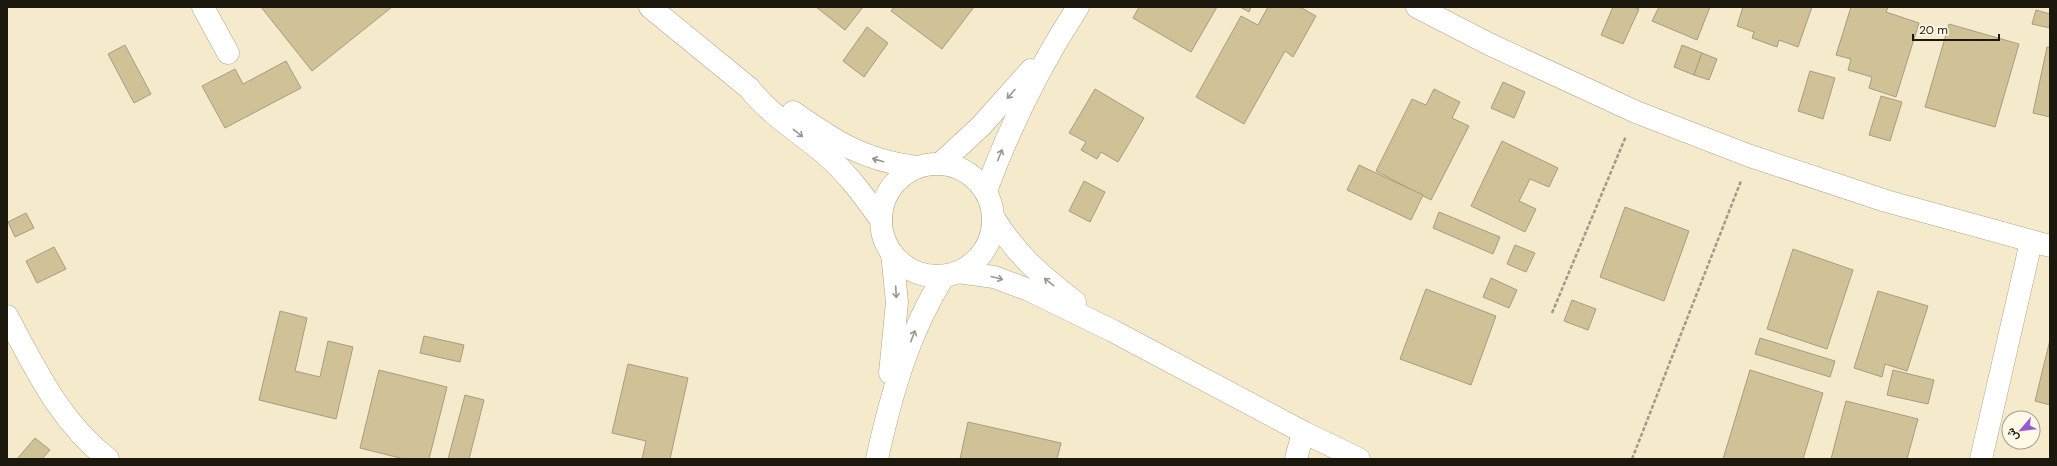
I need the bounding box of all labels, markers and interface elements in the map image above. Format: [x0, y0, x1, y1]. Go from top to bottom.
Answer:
scale bar [1913, 16, 1999, 42]
text: 20 m [1919, 22, 1948, 38]
one-way arrow [1006, 88, 1015, 99]
one-way arrow [792, 129, 803, 137]
one-way arrow [997, 149, 1004, 161]
one-way arrow [871, 156, 884, 163]
one-way arrow [990, 275, 1003, 282]
one-way arrow [1043, 277, 1054, 286]
one-way arrow [893, 285, 900, 298]
one-way arrow [909, 331, 917, 343]
north arrow [2001, 410, 2041, 450]
text: ش [2003, 426, 2021, 444]

